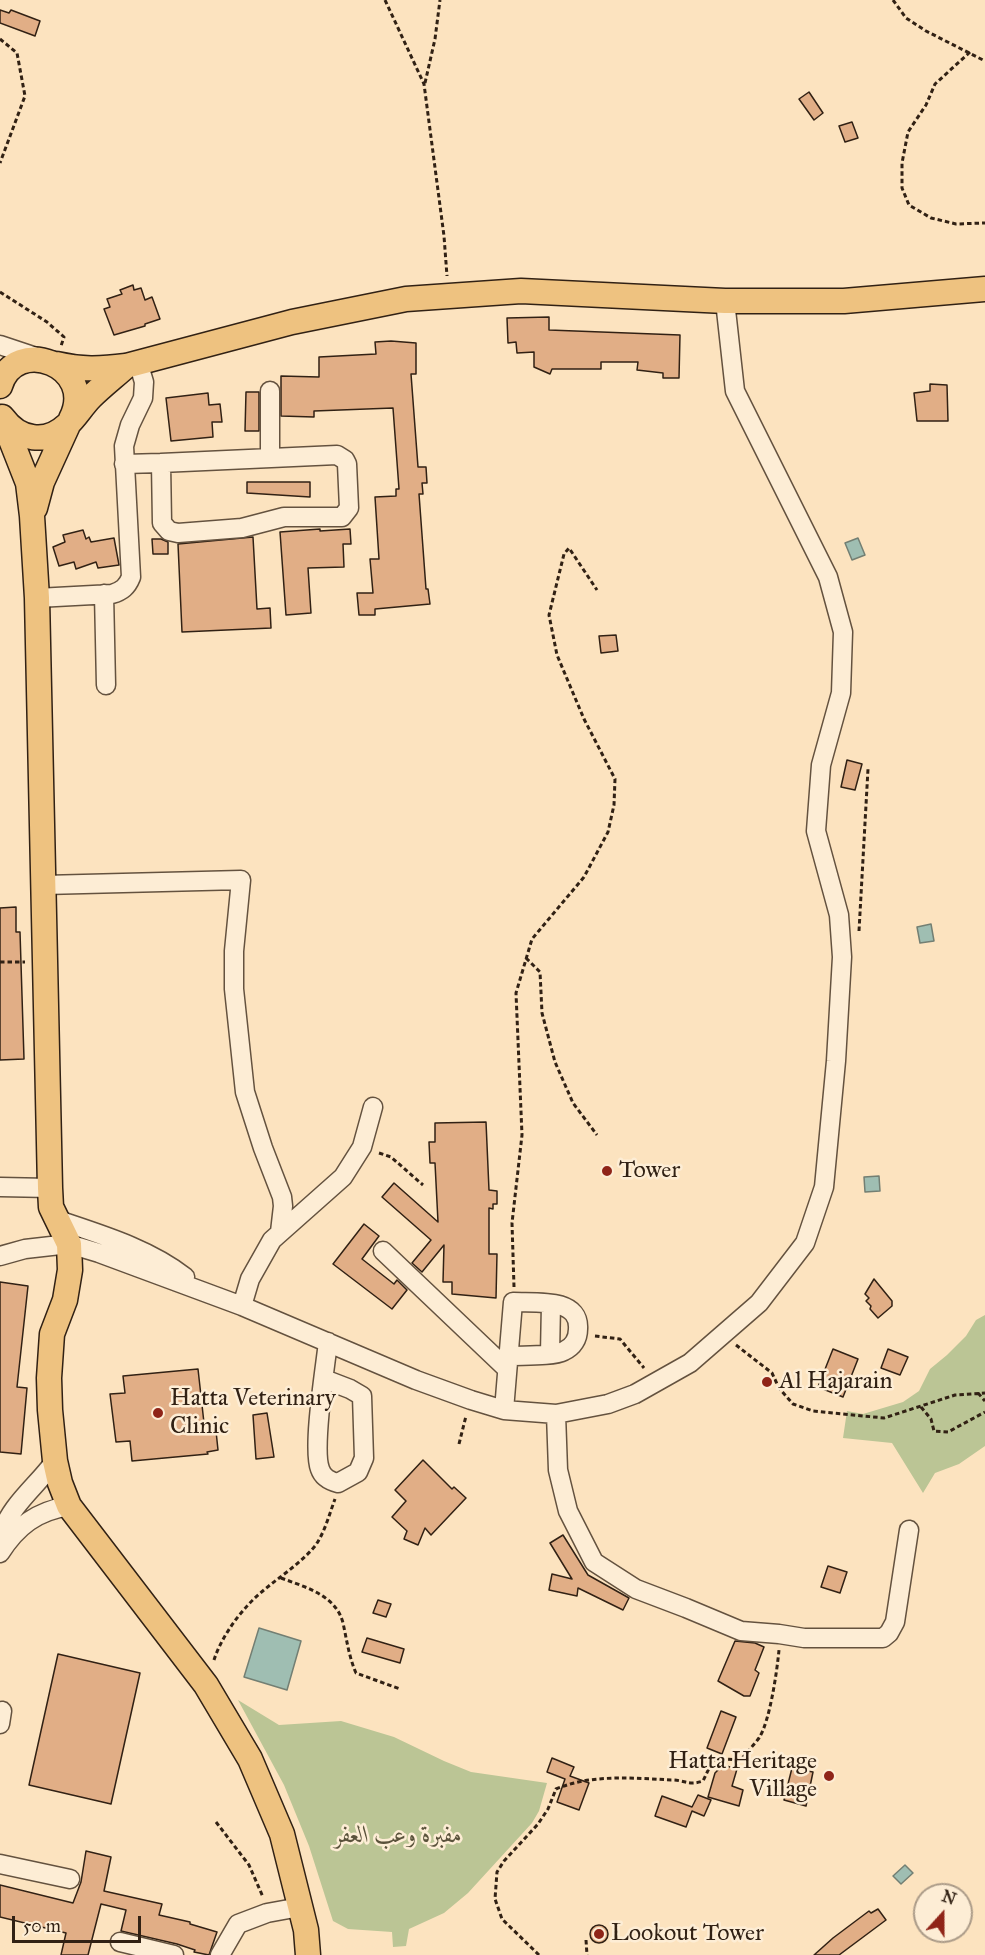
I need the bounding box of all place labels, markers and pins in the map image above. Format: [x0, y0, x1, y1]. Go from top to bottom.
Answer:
place label: Tower [619, 1157, 680, 1185]
marker: Tower [600, 1164, 614, 1178]
place label: Al Hajarain [779, 1368, 892, 1396]
marker: Al Hajarain [760, 1375, 774, 1389]
place label: Hatta Veterinary Clinic [170, 1385, 336, 1441]
marker: Hatta Veterinary Clinic [151, 1406, 165, 1420]
place label: Hatta Heritage Village [668, 1748, 817, 1804]
marker: Hatta Heritage Village [822, 1769, 836, 1783]
place label: Lookout Tower [611, 1920, 764, 1948]
marker: Lookout Tower [592, 1927, 606, 1941]

